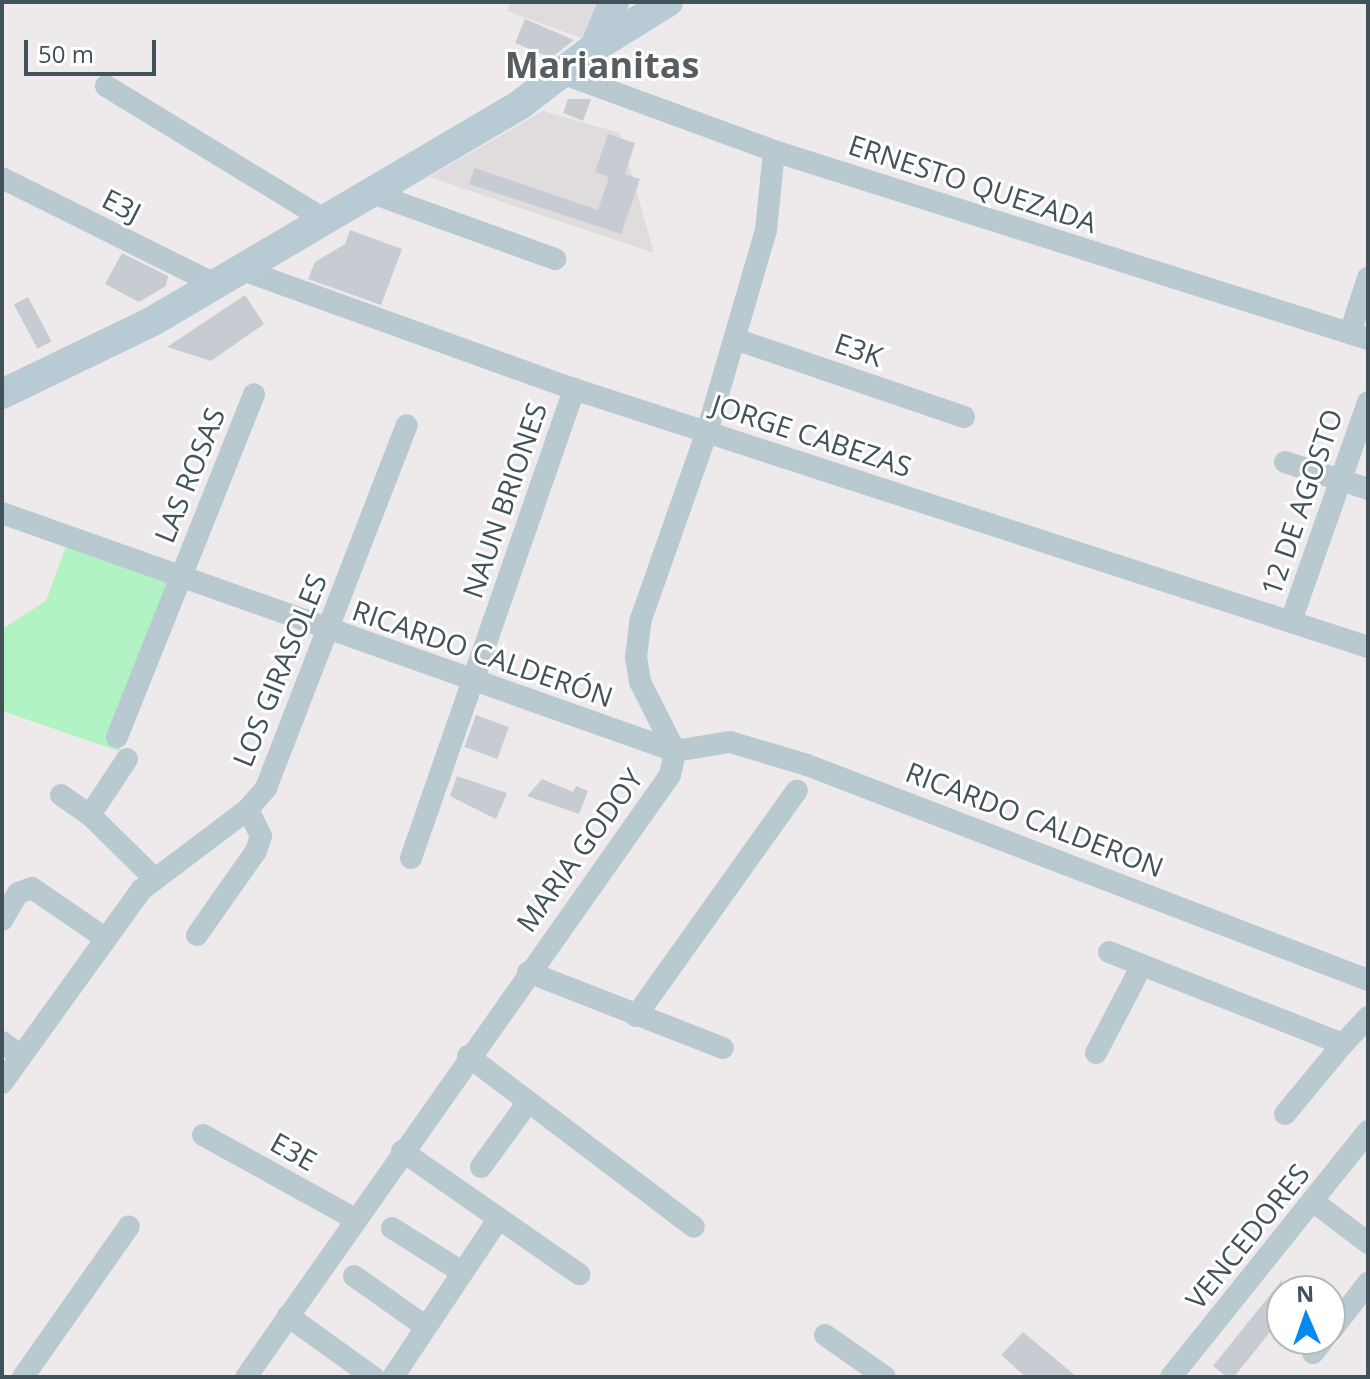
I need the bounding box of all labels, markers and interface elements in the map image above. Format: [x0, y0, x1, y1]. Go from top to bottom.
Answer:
scale bar [28, 24, 160, 74]
text: 50 m [38, 37, 94, 70]
district label: Marianitas [505, 43, 699, 87]
street label: ERNESTO QUEZADA [845, 127, 1101, 239]
street label: E3J [97, 181, 147, 229]
street label: E3K [831, 325, 887, 373]
street label: JORGE CABEZAS [708, 387, 916, 483]
street label: NAUN BRIONES [455, 398, 553, 602]
street label: LAS ROSAS [147, 403, 231, 547]
street label: 12 DE AGOSTO [1253, 404, 1349, 600]
street label: LOS GIRASOLES [225, 569, 333, 771]
street label: RICARDO CALDERÓN [348, 593, 618, 713]
street label: RICARDO CALDERON [902, 754, 1168, 884]
street label: MARIA GODOY [509, 762, 649, 938]
street label: E3E [265, 1125, 323, 1177]
street label: VENCEDORES [1178, 1157, 1316, 1315]
north arrow [1266, 1275, 1346, 1355]

